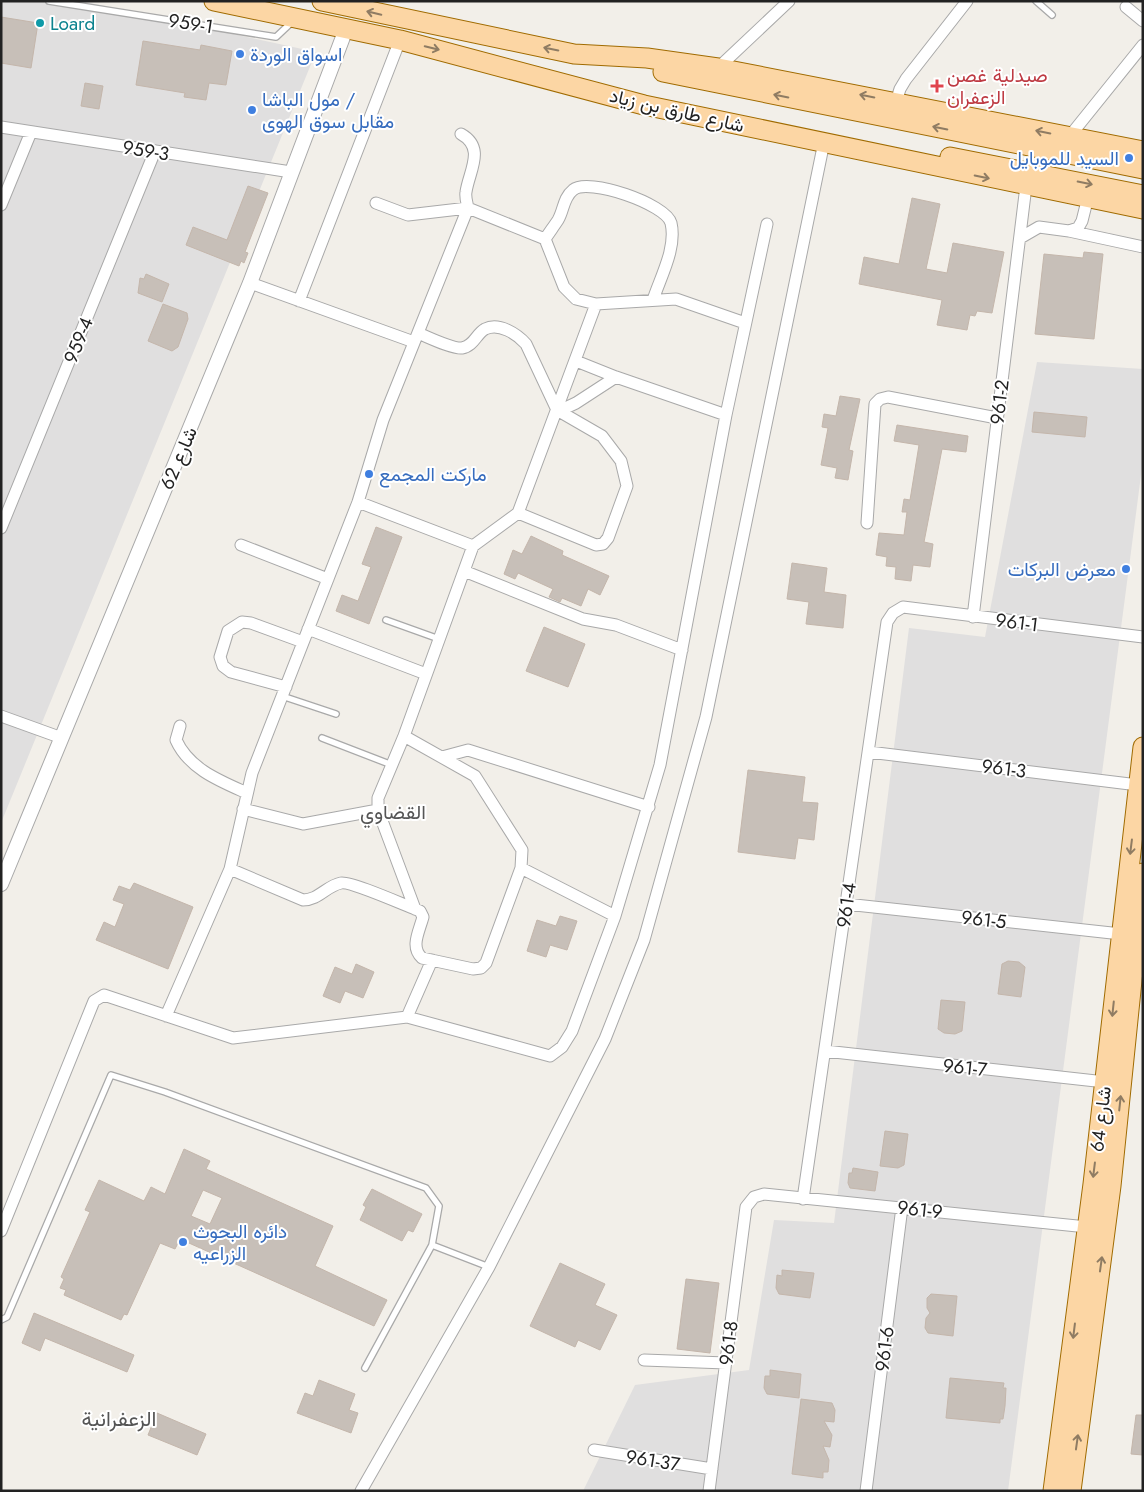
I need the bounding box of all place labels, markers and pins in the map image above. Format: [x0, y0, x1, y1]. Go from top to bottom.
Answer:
place label: Loard [50, 10, 95, 37]
marker: Loard [34, 17, 46, 29]
place label: اسواق الوردة [250, 41, 342, 68]
marker: اسواق الوردة [234, 48, 246, 60]
place label: صيدلية غصن الزعفران [947, 62, 1048, 111]
marker: صيدلية غصن الزعفران [931, 80, 943, 92]
place label: مول الباشا / مقابل سوق الهوى [262, 86, 394, 135]
marker: مول الباشا / مقابل سوق الهوى [246, 104, 258, 116]
place label: السيد للموبايل [1010, 145, 1119, 172]
marker: السيد للموبايل [1123, 152, 1135, 164]
place label: ماركت المجمع [379, 461, 487, 488]
marker: ماركت المجمع [363, 468, 375, 480]
place label: معرض البركات [1008, 556, 1116, 583]
marker: معرض البركات [1120, 563, 1132, 575]
place label: دائره البحوث الزراعيه [193, 1218, 287, 1267]
marker: دائره البحوث الزراعيه [177, 1236, 189, 1248]

